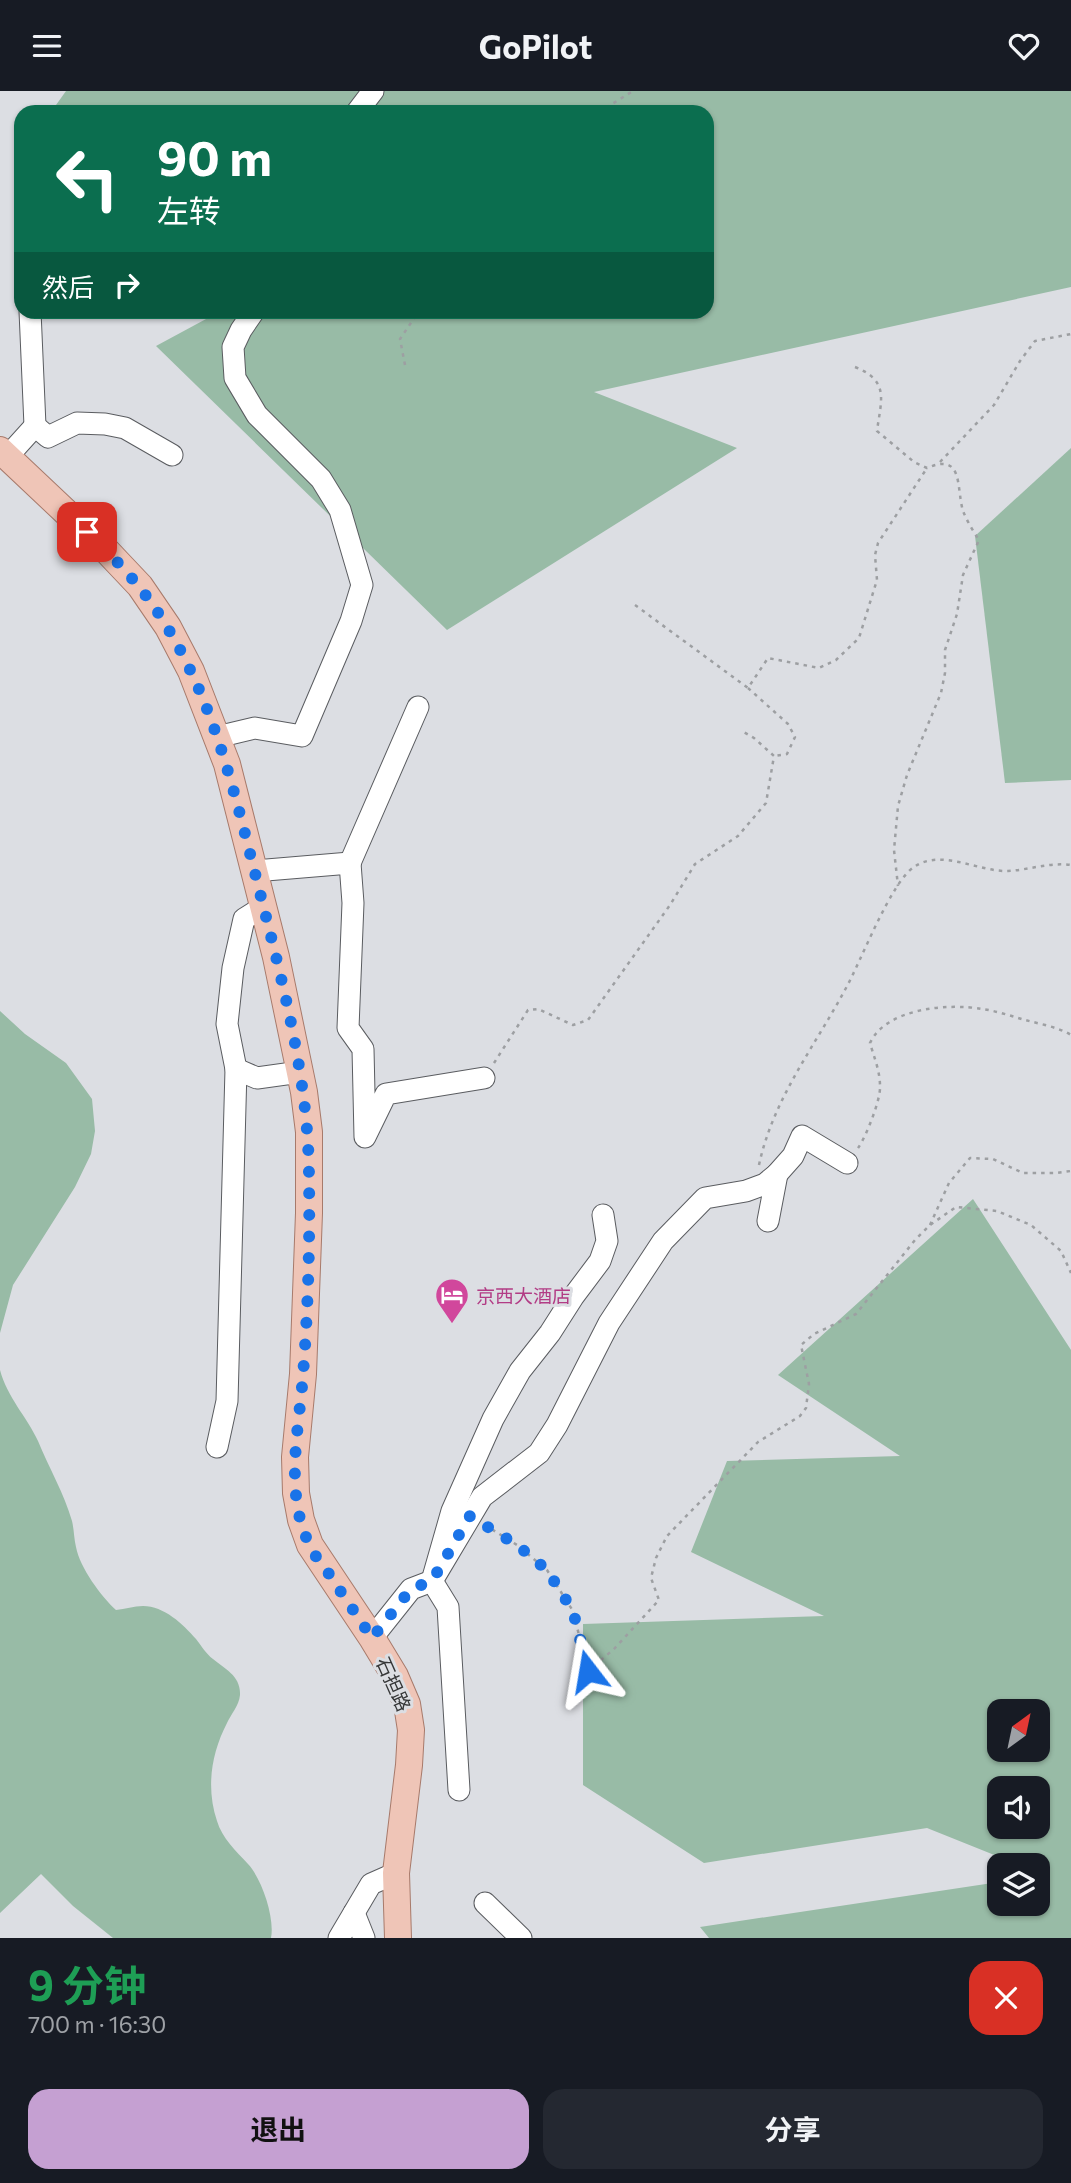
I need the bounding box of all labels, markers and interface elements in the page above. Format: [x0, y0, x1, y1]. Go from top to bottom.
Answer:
text: GoPilot [479, 26, 592, 66]
icon: menu [28, 27, 66, 65]
icon: heart [1005, 27, 1043, 65]
text: 90 m [157, 126, 272, 186]
icon: left [42, 133, 133, 224]
text: 左转 [157, 190, 221, 230]
icon: right [108, 266, 146, 304]
text: 然后 [42, 271, 94, 302]
pin [57, 502, 117, 562]
icon: arrive [68, 513, 106, 551]
hotel icon: 京西大酒店 [433, 1276, 471, 1325]
place label: 京西大酒店 [476, 1284, 571, 1307]
position arrow [551, 1634, 625, 1708]
street label: 石担路 [372, 1653, 416, 1715]
north arrow [987, 1699, 1050, 1762]
map controls [987, 1699, 1050, 1916]
button: sound [987, 1776, 1050, 1839]
button: layers [987, 1853, 1050, 1916]
text: 9 分钟 [28, 1958, 146, 2010]
button: close [969, 1961, 1043, 2035]
text: 700 m · 16:30 [28, 2010, 166, 2038]
button: 退出 [28, 2089, 529, 2169]
button: 分享 [543, 2089, 1043, 2169]

